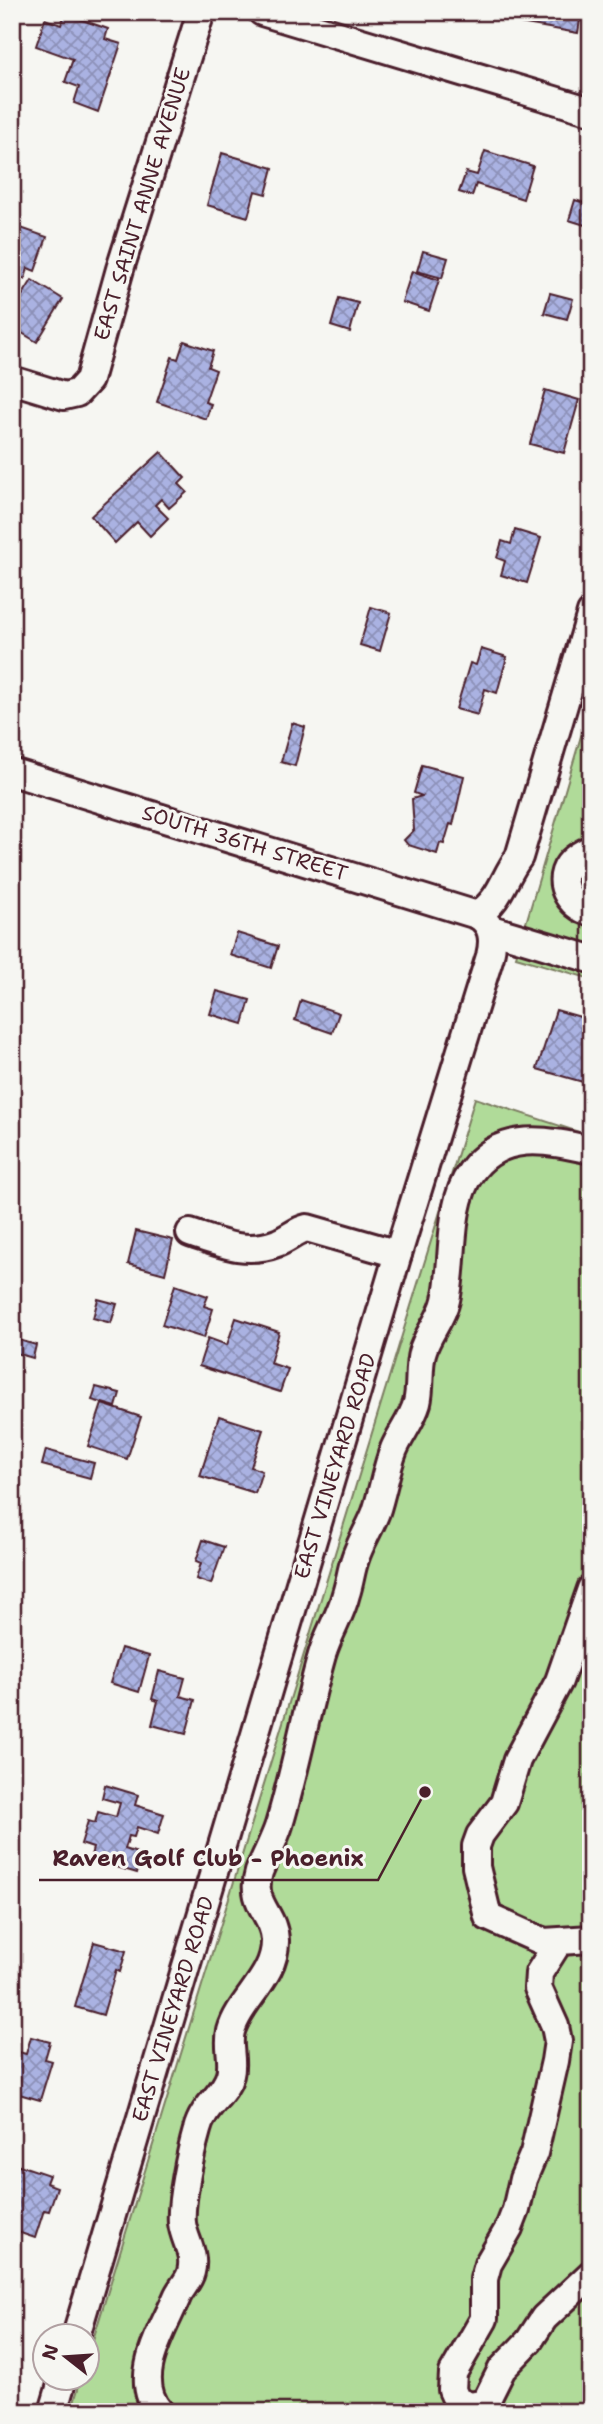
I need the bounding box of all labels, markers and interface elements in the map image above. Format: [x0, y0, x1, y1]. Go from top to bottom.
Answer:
street label: EAST SAINT ANNE AVENUE [87, 64, 197, 344]
street label: SOUTH 36TH STREET [139, 798, 351, 888]
street label: EAST VINEYARD ROAD [287, 1350, 383, 1582]
callout: Raven Golf Club - Phoenix [39, 1836, 378, 1880]
text: Raven Golf Club - Phoenix [52, 1843, 364, 1873]
street label: EAST VINEYARD ROAD [125, 1893, 221, 2125]
north arrow [32, 2322, 102, 2392]
text: N [36, 2341, 64, 2363]

